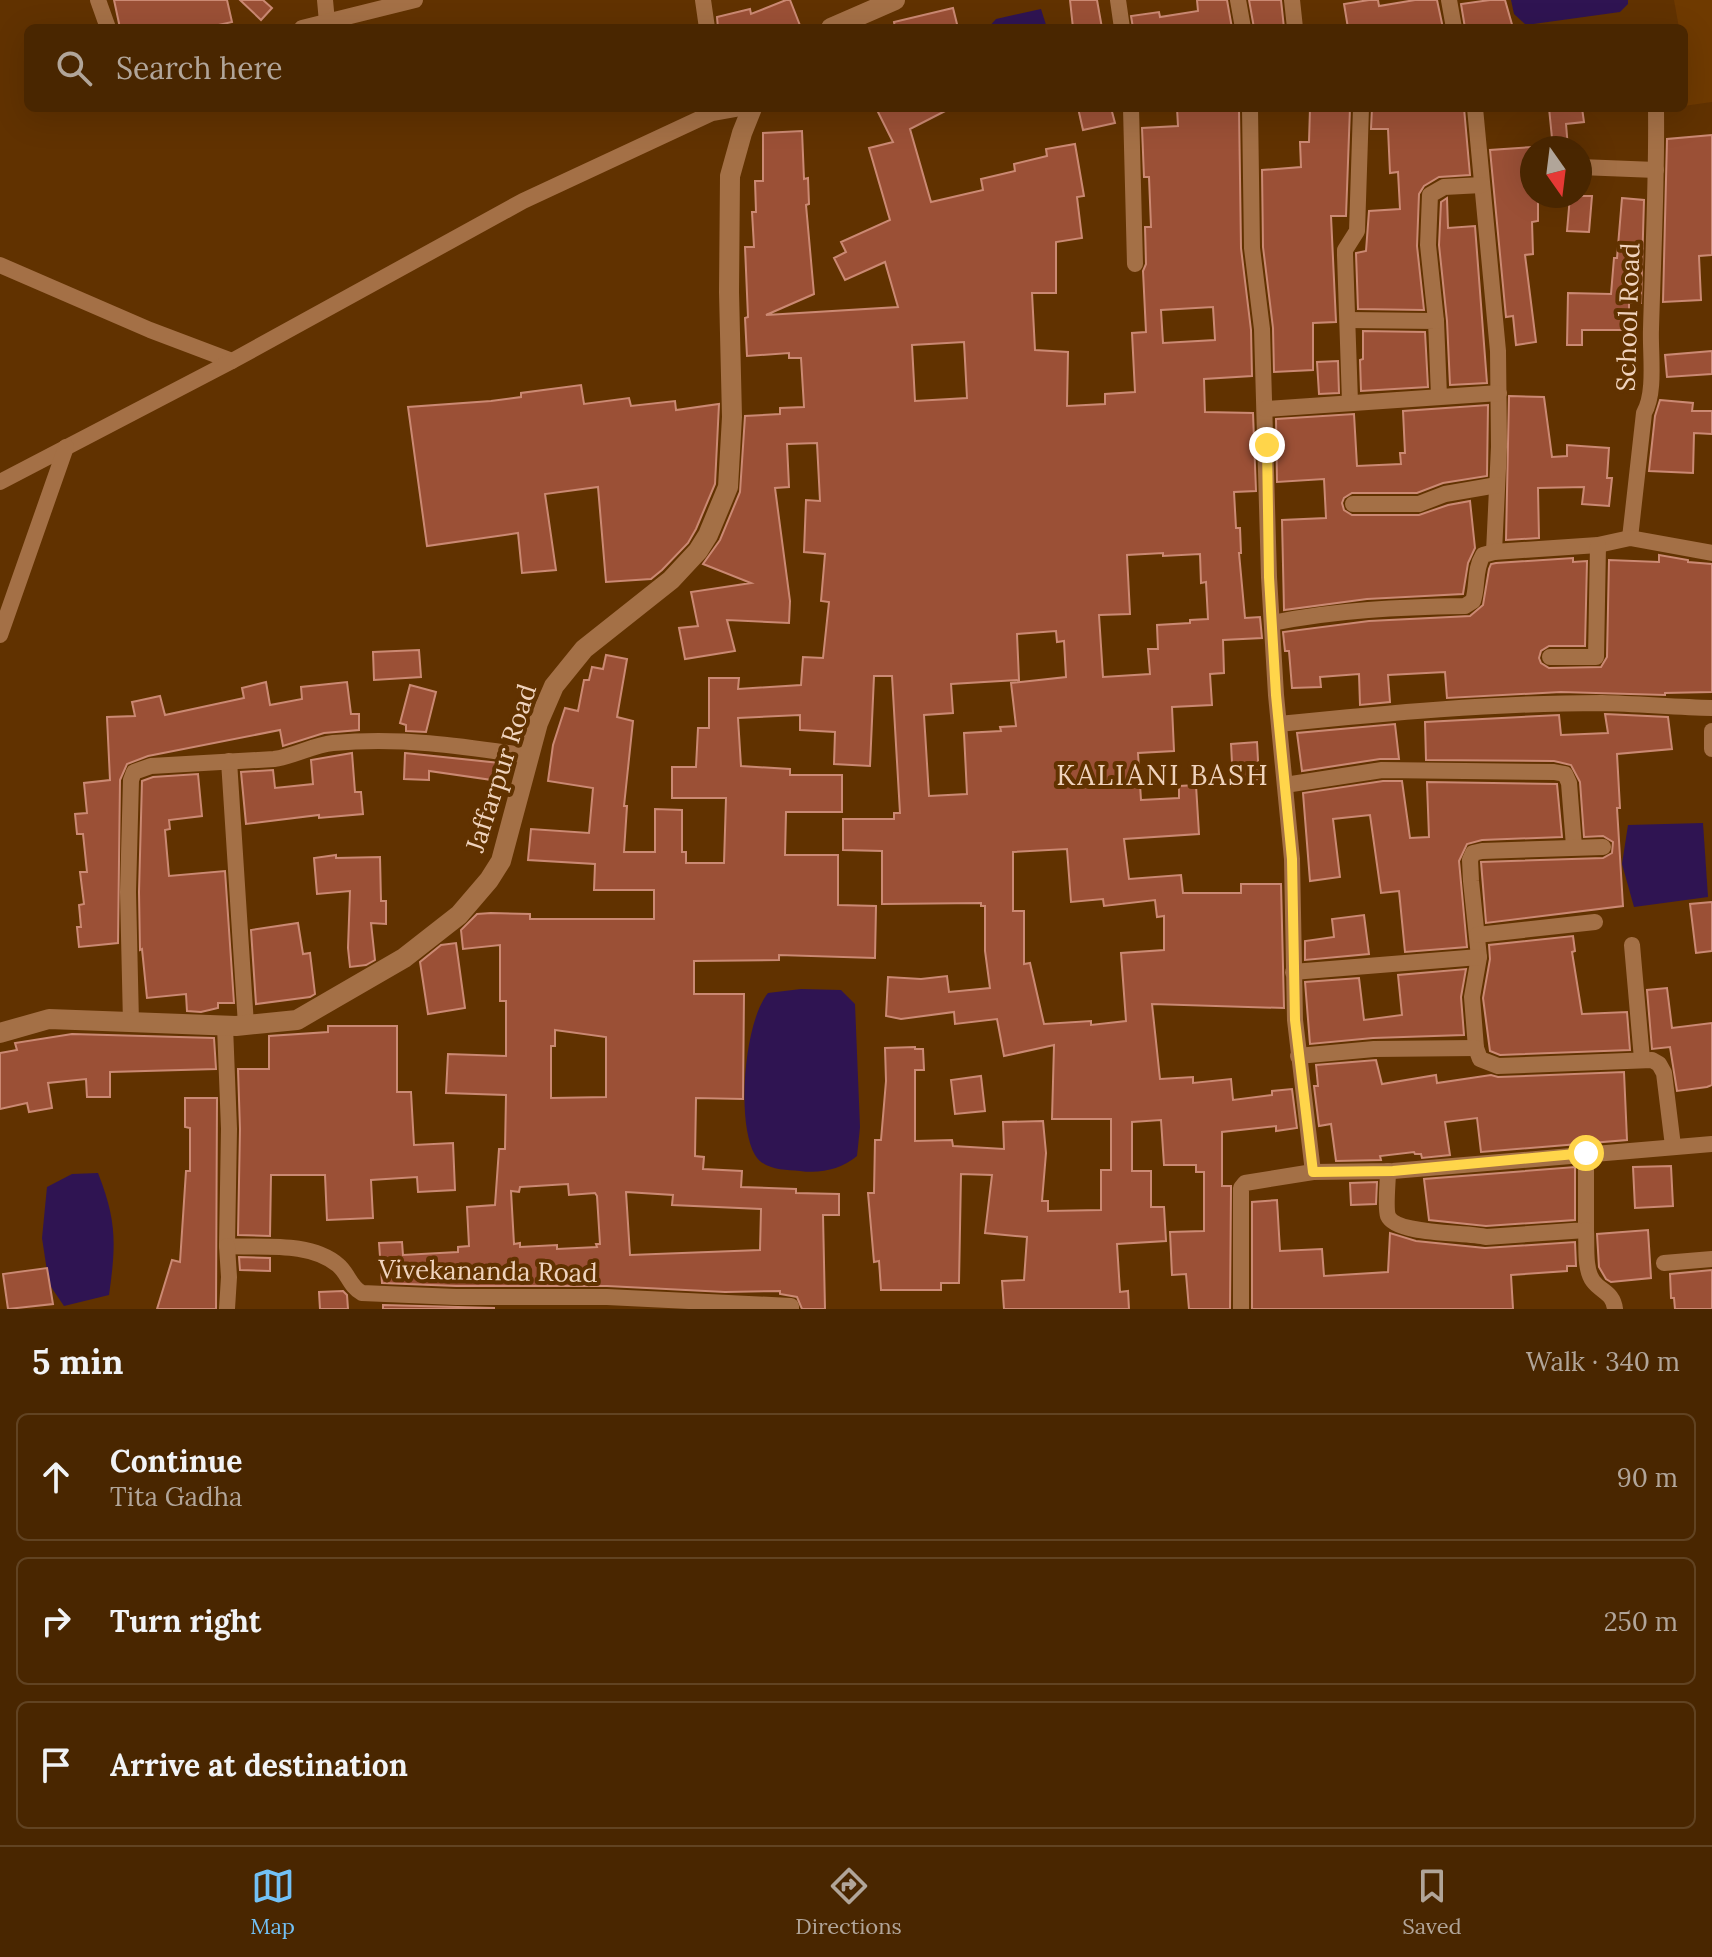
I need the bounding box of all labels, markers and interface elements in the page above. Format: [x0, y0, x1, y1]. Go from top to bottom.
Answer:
search box [24, 24, 1688, 112]
icon: search [52, 46, 96, 90]
text: Search here [116, 49, 283, 87]
north arrow [1520, 136, 1592, 208]
street label: School Road [1608, 242, 1647, 392]
route end [1249, 427, 1285, 463]
street label: Jaffarpur Road [458, 680, 543, 857]
district label: KALIANI BASH [1056, 757, 1270, 793]
route start [1568, 1135, 1604, 1171]
street label: Vivekananda Road [377, 1252, 598, 1289]
text: 5 min [32, 1340, 123, 1383]
text: Walk · 340 m [1526, 1345, 1680, 1378]
text: Continue [110, 1442, 242, 1480]
icon: ahead [34, 1455, 78, 1499]
text: 90 m [1617, 1461, 1678, 1494]
text: Tita Gadha [110, 1480, 242, 1513]
icon: right [34, 1599, 78, 1643]
text: Turn right [110, 1602, 261, 1640]
text: 250 m [1604, 1605, 1678, 1638]
icon: arrive [34, 1743, 78, 1787]
text: Arrive at destination [110, 1746, 408, 1784]
tab: Map [250, 1864, 295, 1940]
tab: Directions [795, 1864, 902, 1940]
tab: Saved [1402, 1864, 1462, 1940]

